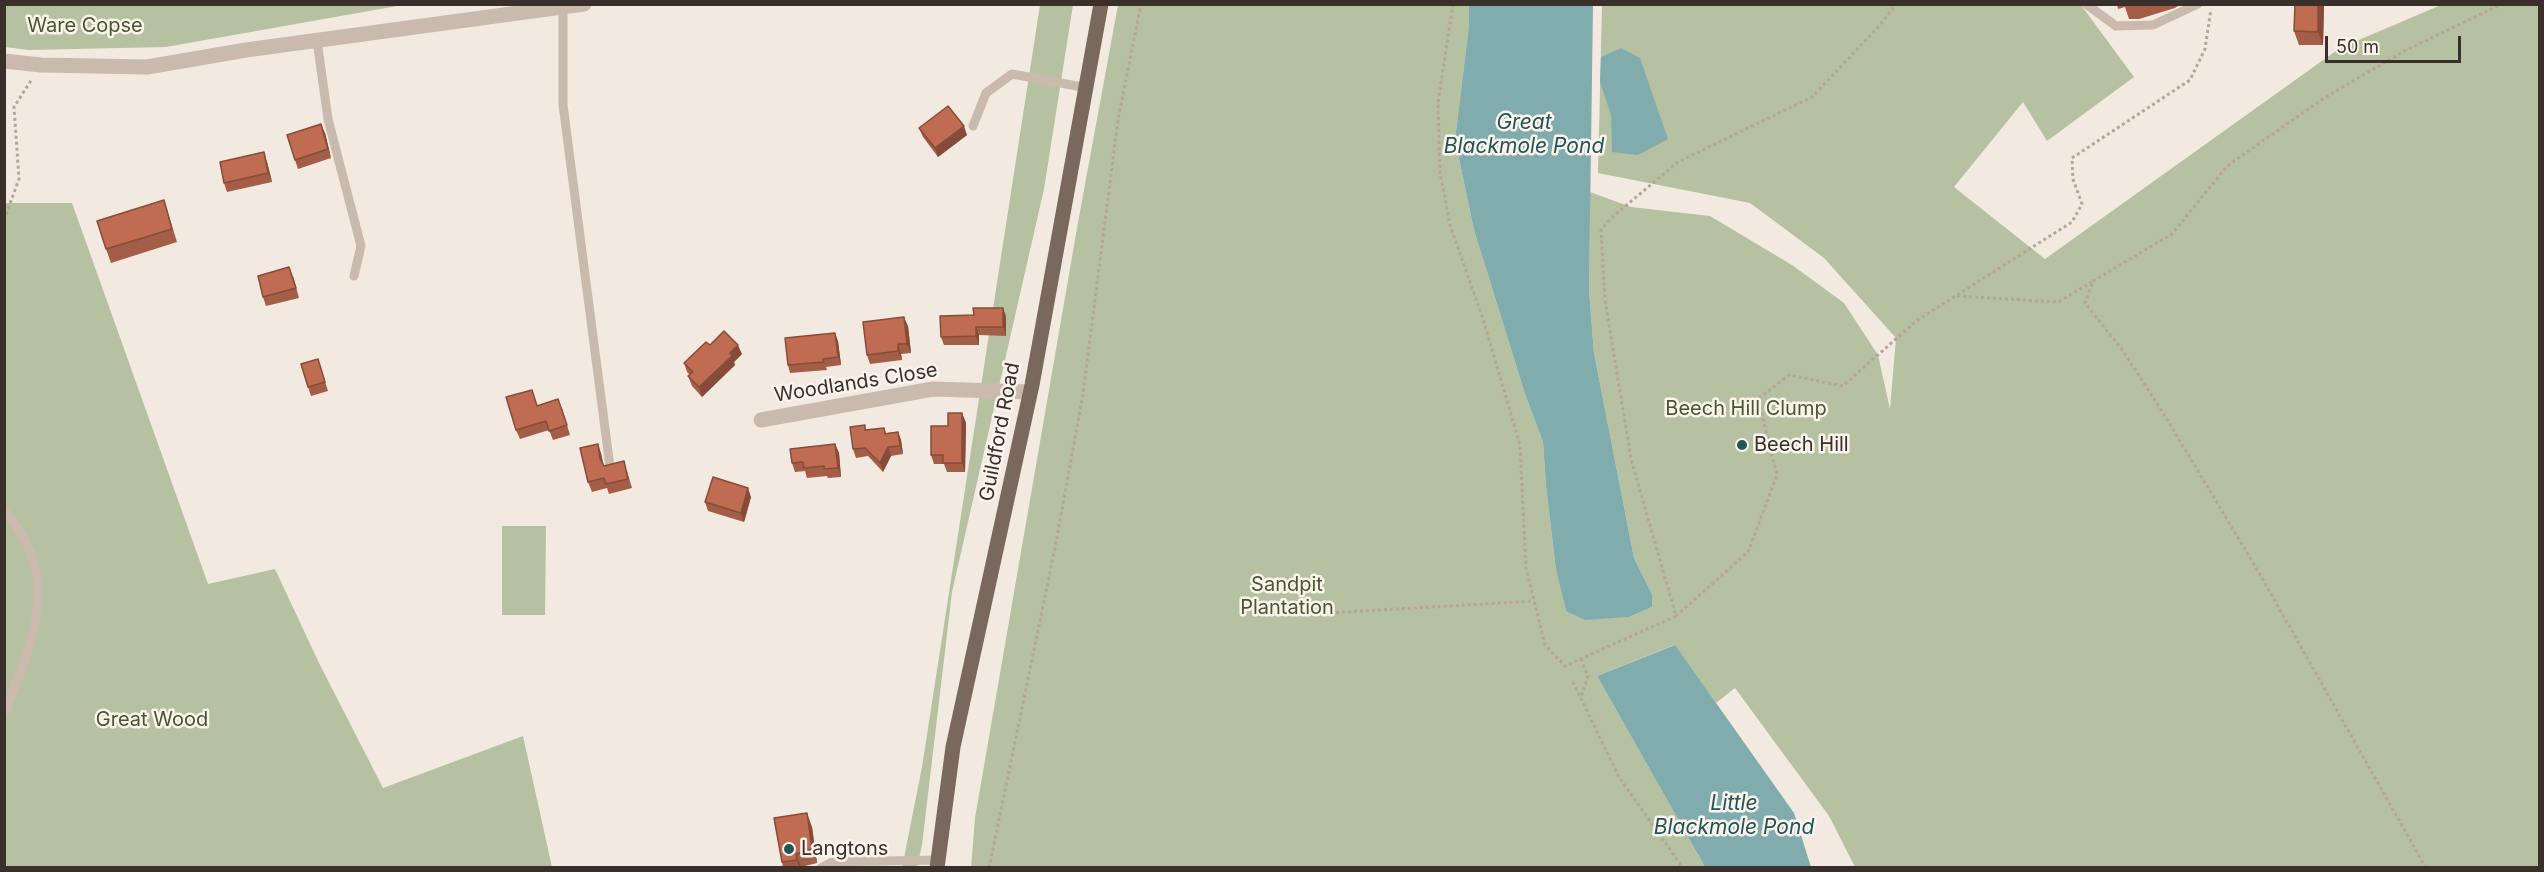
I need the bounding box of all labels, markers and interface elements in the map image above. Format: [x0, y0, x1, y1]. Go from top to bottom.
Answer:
park label: Ware Copse [27, 14, 143, 38]
scale bar [2328, 24, 2464, 62]
text: 50 m [2336, 36, 2379, 57]
water label: Great Blackmole Pond [1444, 110, 1604, 160]
street label: Woodlands Close [773, 358, 939, 408]
street label: Guildford Road [975, 361, 1025, 503]
park label: Beech Hill Clump [1665, 397, 1827, 421]
place label: Beech Hill [1754, 433, 1849, 457]
marker: Beech Hill [1735, 438, 1749, 452]
park label: Sandpit Plantation [1240, 573, 1334, 620]
park label: Great Wood [96, 708, 208, 732]
water label: Little Blackmole Pond [1654, 791, 1814, 841]
place label: Langtons [801, 837, 888, 861]
marker: Langtons [782, 842, 796, 856]

